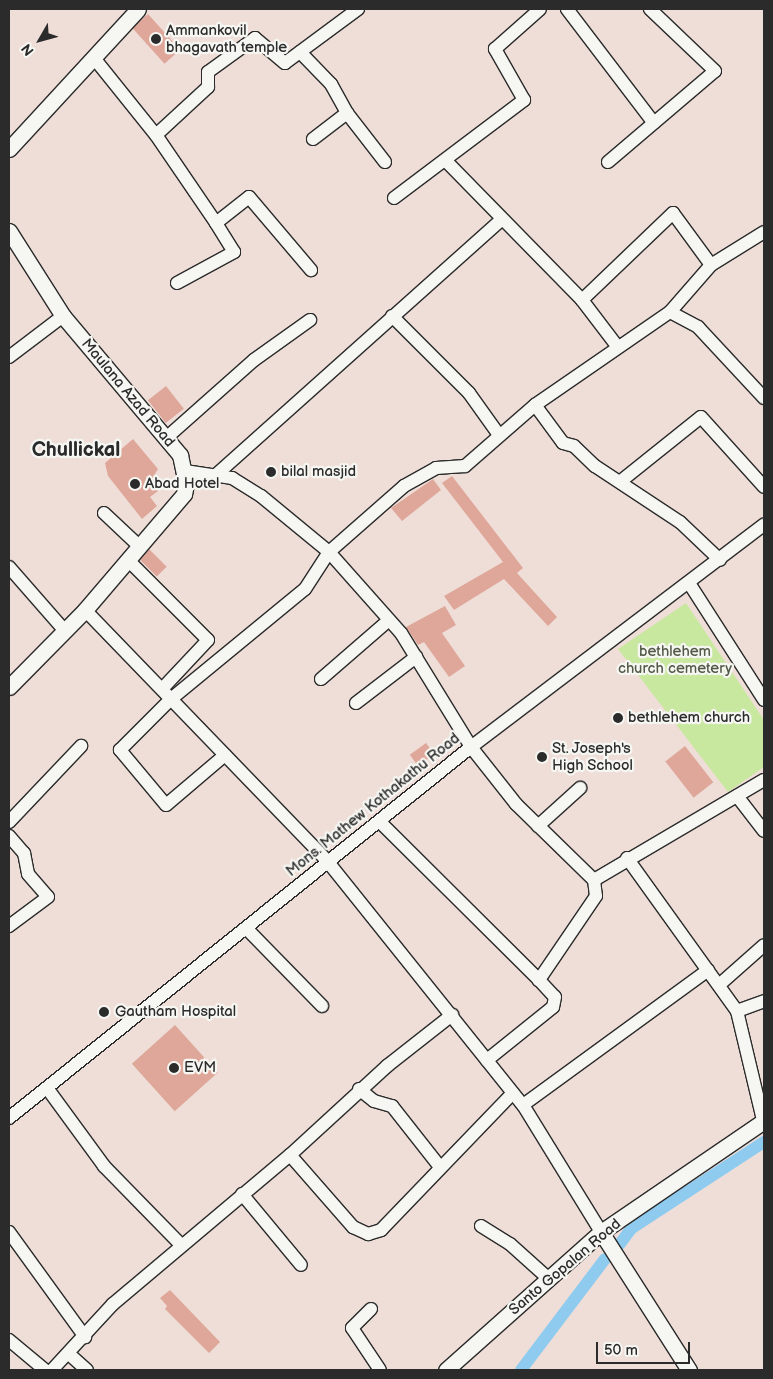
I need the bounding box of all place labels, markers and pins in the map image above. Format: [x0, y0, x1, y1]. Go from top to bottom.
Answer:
place label: Ammankovil bhagavath temple [166, 21, 287, 56]
marker: Ammankovil bhagavath temple [150, 33, 162, 45]
place label: bilal masjid [281, 463, 356, 481]
marker: bilal masjid [265, 466, 277, 478]
place label: Abad Hotel [145, 475, 219, 493]
marker: Abad Hotel [129, 478, 141, 490]
place label: bethlehem church [628, 709, 750, 727]
marker: bethlehem church [612, 712, 624, 724]
place label: St. Joseph's High School [552, 739, 633, 774]
marker: St. Joseph's High School [536, 751, 548, 763]
place label: Gautham Hospital [115, 1003, 236, 1021]
marker: Gautham Hospital [97, 1005, 111, 1019]
place label: EVM [184, 1059, 216, 1077]
marker: EVM [168, 1062, 180, 1074]

